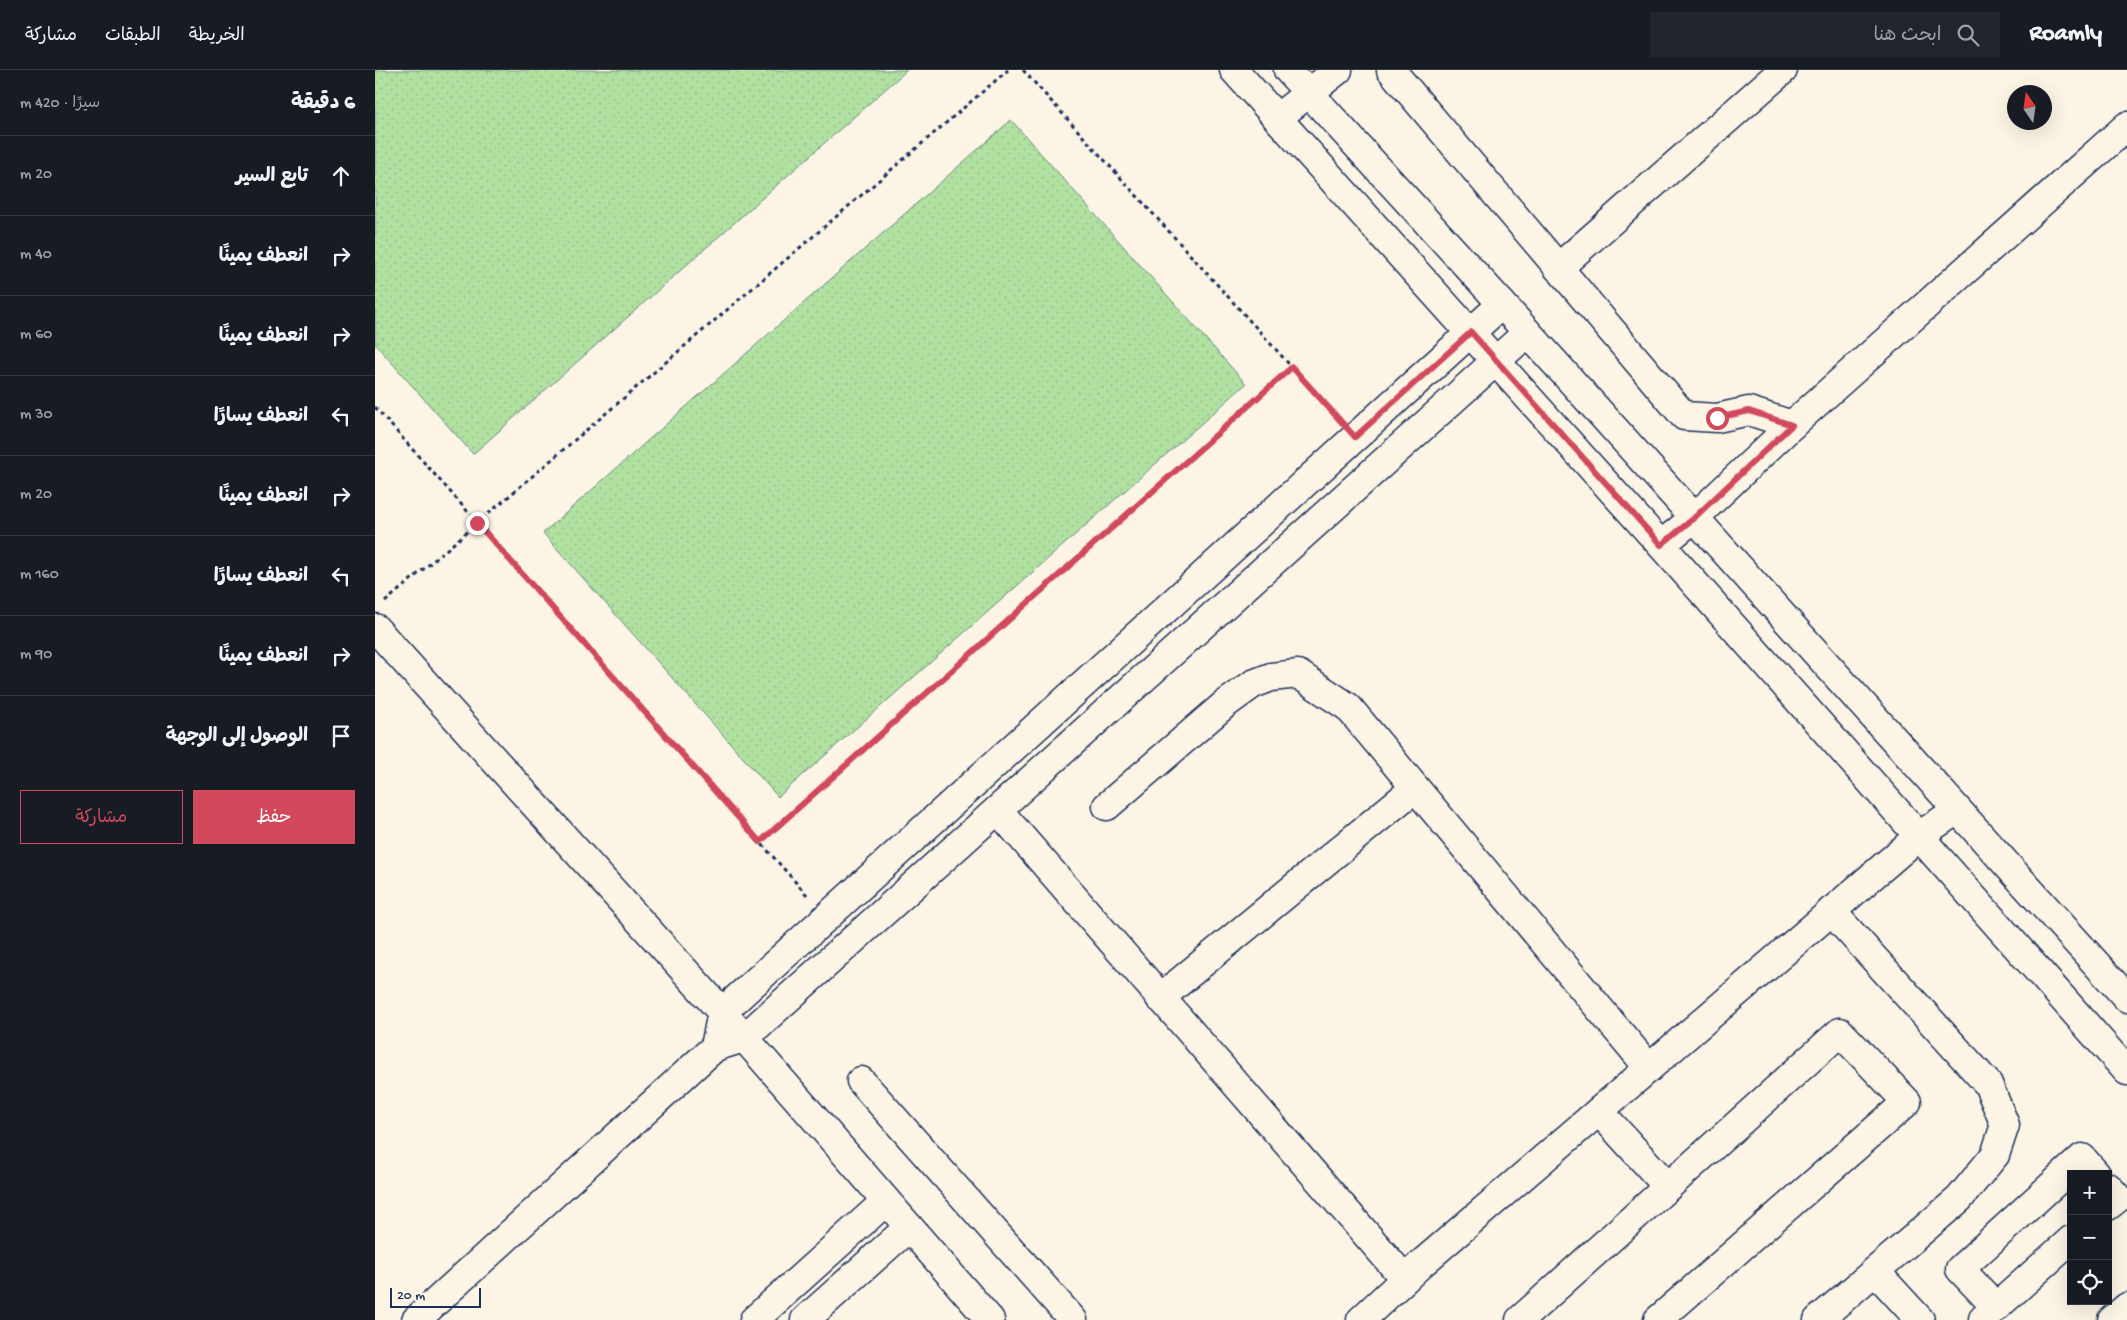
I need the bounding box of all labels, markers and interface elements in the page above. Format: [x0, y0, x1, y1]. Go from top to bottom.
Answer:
search box [1650, 12, 2000, 57]
text: Roamly [2030, 20, 2102, 49]
icon: search [1954, 21, 1982, 49]
text: ابحث هنا [1873, 25, 1942, 48]
text: مشاركة [25, 26, 77, 47]
text: الطبقات [105, 26, 161, 47]
text: الخريطة [189, 26, 245, 47]
north arrow [2007, 85, 2052, 130]
text: 6 دقيقة [291, 92, 355, 117]
text: سيرًا · 420 m [20, 95, 100, 114]
icon: ahead [327, 162, 355, 190]
text: 20 m [20, 166, 52, 185]
text: تابع السير [236, 166, 308, 189]
icon: right [327, 242, 355, 270]
text: 40 m [20, 246, 52, 265]
text: انعطف يمينًا [219, 246, 308, 269]
icon: right [327, 322, 355, 350]
text: 60 m [20, 326, 52, 345]
text: انعطف يمينًا [219, 326, 308, 349]
icon: left [327, 402, 355, 430]
text: 30 m [20, 406, 53, 425]
text: انعطف يسارًا [214, 406, 308, 429]
route start [1706, 407, 1729, 430]
icon: right [327, 482, 355, 510]
text: 20 m [20, 486, 52, 505]
text: انعطف يمينًا [219, 486, 308, 509]
route end [466, 512, 489, 535]
icon: left [327, 562, 355, 590]
text: 160 m [20, 566, 59, 585]
text: انعطف يسارًا [214, 566, 308, 589]
icon: right [327, 642, 355, 670]
text: 90 m [20, 646, 52, 665]
text: انعطف يمينًا [219, 646, 308, 669]
icon: arrive [327, 722, 355, 750]
text: الوصول إلى الوجهة [165, 726, 308, 749]
button: مشاركة [20, 790, 183, 844]
button: حفظ [193, 790, 355, 844]
map controls [2067, 1170, 2112, 1305]
button: + [2067, 1170, 2112, 1215]
button: − [2067, 1215, 2112, 1260]
button: locate [2067, 1260, 2112, 1305]
scale bar [390, 1285, 481, 1308]
text: 20 m [397, 1288, 425, 1305]

